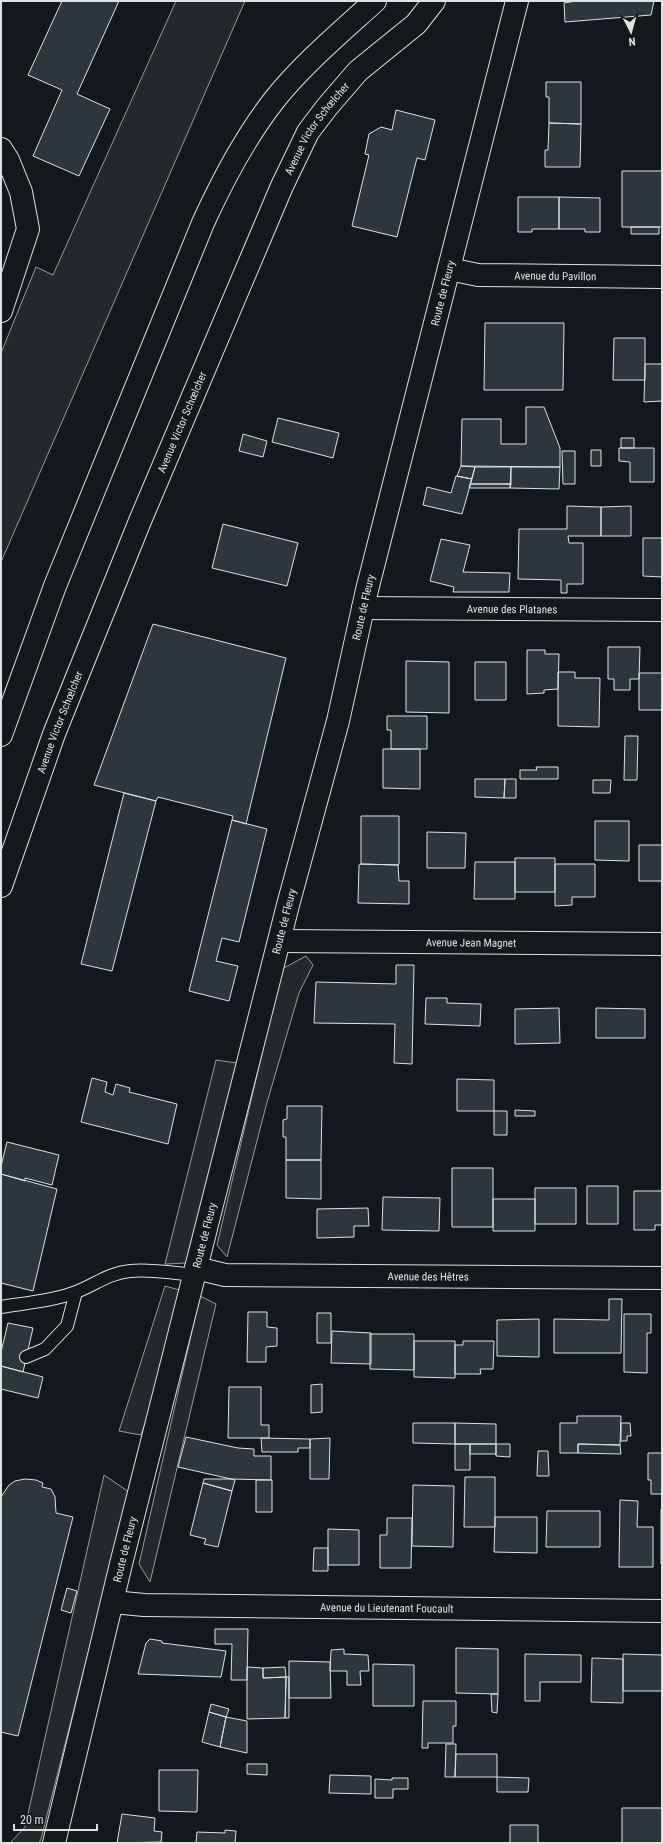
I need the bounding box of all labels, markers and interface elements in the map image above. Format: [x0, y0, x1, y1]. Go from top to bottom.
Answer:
north arrow [611, 12, 651, 52]
text: N [628, 35, 636, 48]
street label: Avenue Victor Schœlcher [282, 79, 352, 177]
street label: Route de Fleury [428, 259, 457, 327]
street label: Avenue du Pavillon [514, 269, 596, 283]
street label: Avenue Victor Schœlcher [155, 369, 209, 475]
street label: Route de Fleury [350, 573, 377, 641]
street label: Avenue des Platanes [467, 602, 557, 616]
street label: Avenue Victor Schœlcher [34, 668, 85, 775]
street label: Route de Fleury [269, 887, 299, 955]
street label: Avenue Jean Magnet [426, 936, 516, 949]
street label: Route de Fleury [190, 1201, 219, 1269]
street label: Avenue des Hêtres [388, 1270, 469, 1283]
street label: Route de Fleury [110, 1515, 139, 1584]
street label: Avenue du Lieutenant Foucault [320, 1601, 454, 1615]
scale bar [14, 1806, 97, 1832]
text: 20 m [20, 1813, 44, 1827]

